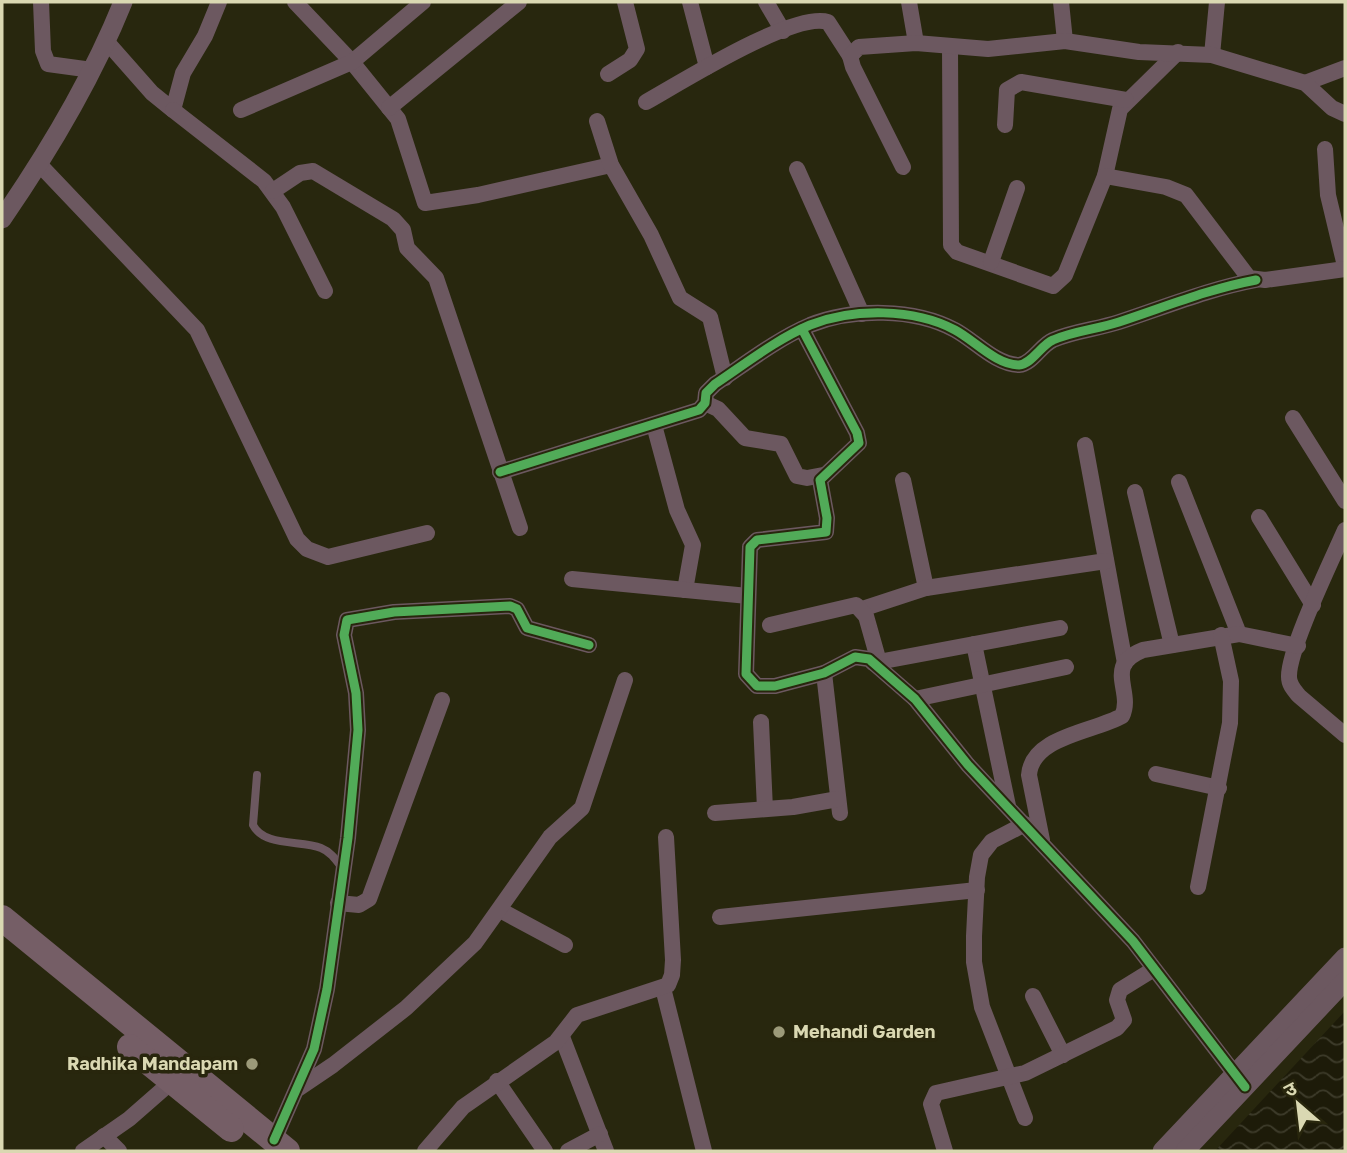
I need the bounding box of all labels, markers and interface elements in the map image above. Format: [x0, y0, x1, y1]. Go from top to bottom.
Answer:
place label: Mehandi Garden [793, 1020, 935, 1042]
marker: Mehandi Garden [771, 1024, 787, 1040]
place label: Radhika Mandapam [67, 1052, 238, 1074]
marker: Radhika Mandapam [244, 1056, 260, 1072]
north arrow [1263, 1069, 1333, 1139]
text: उ [1279, 1075, 1301, 1101]

